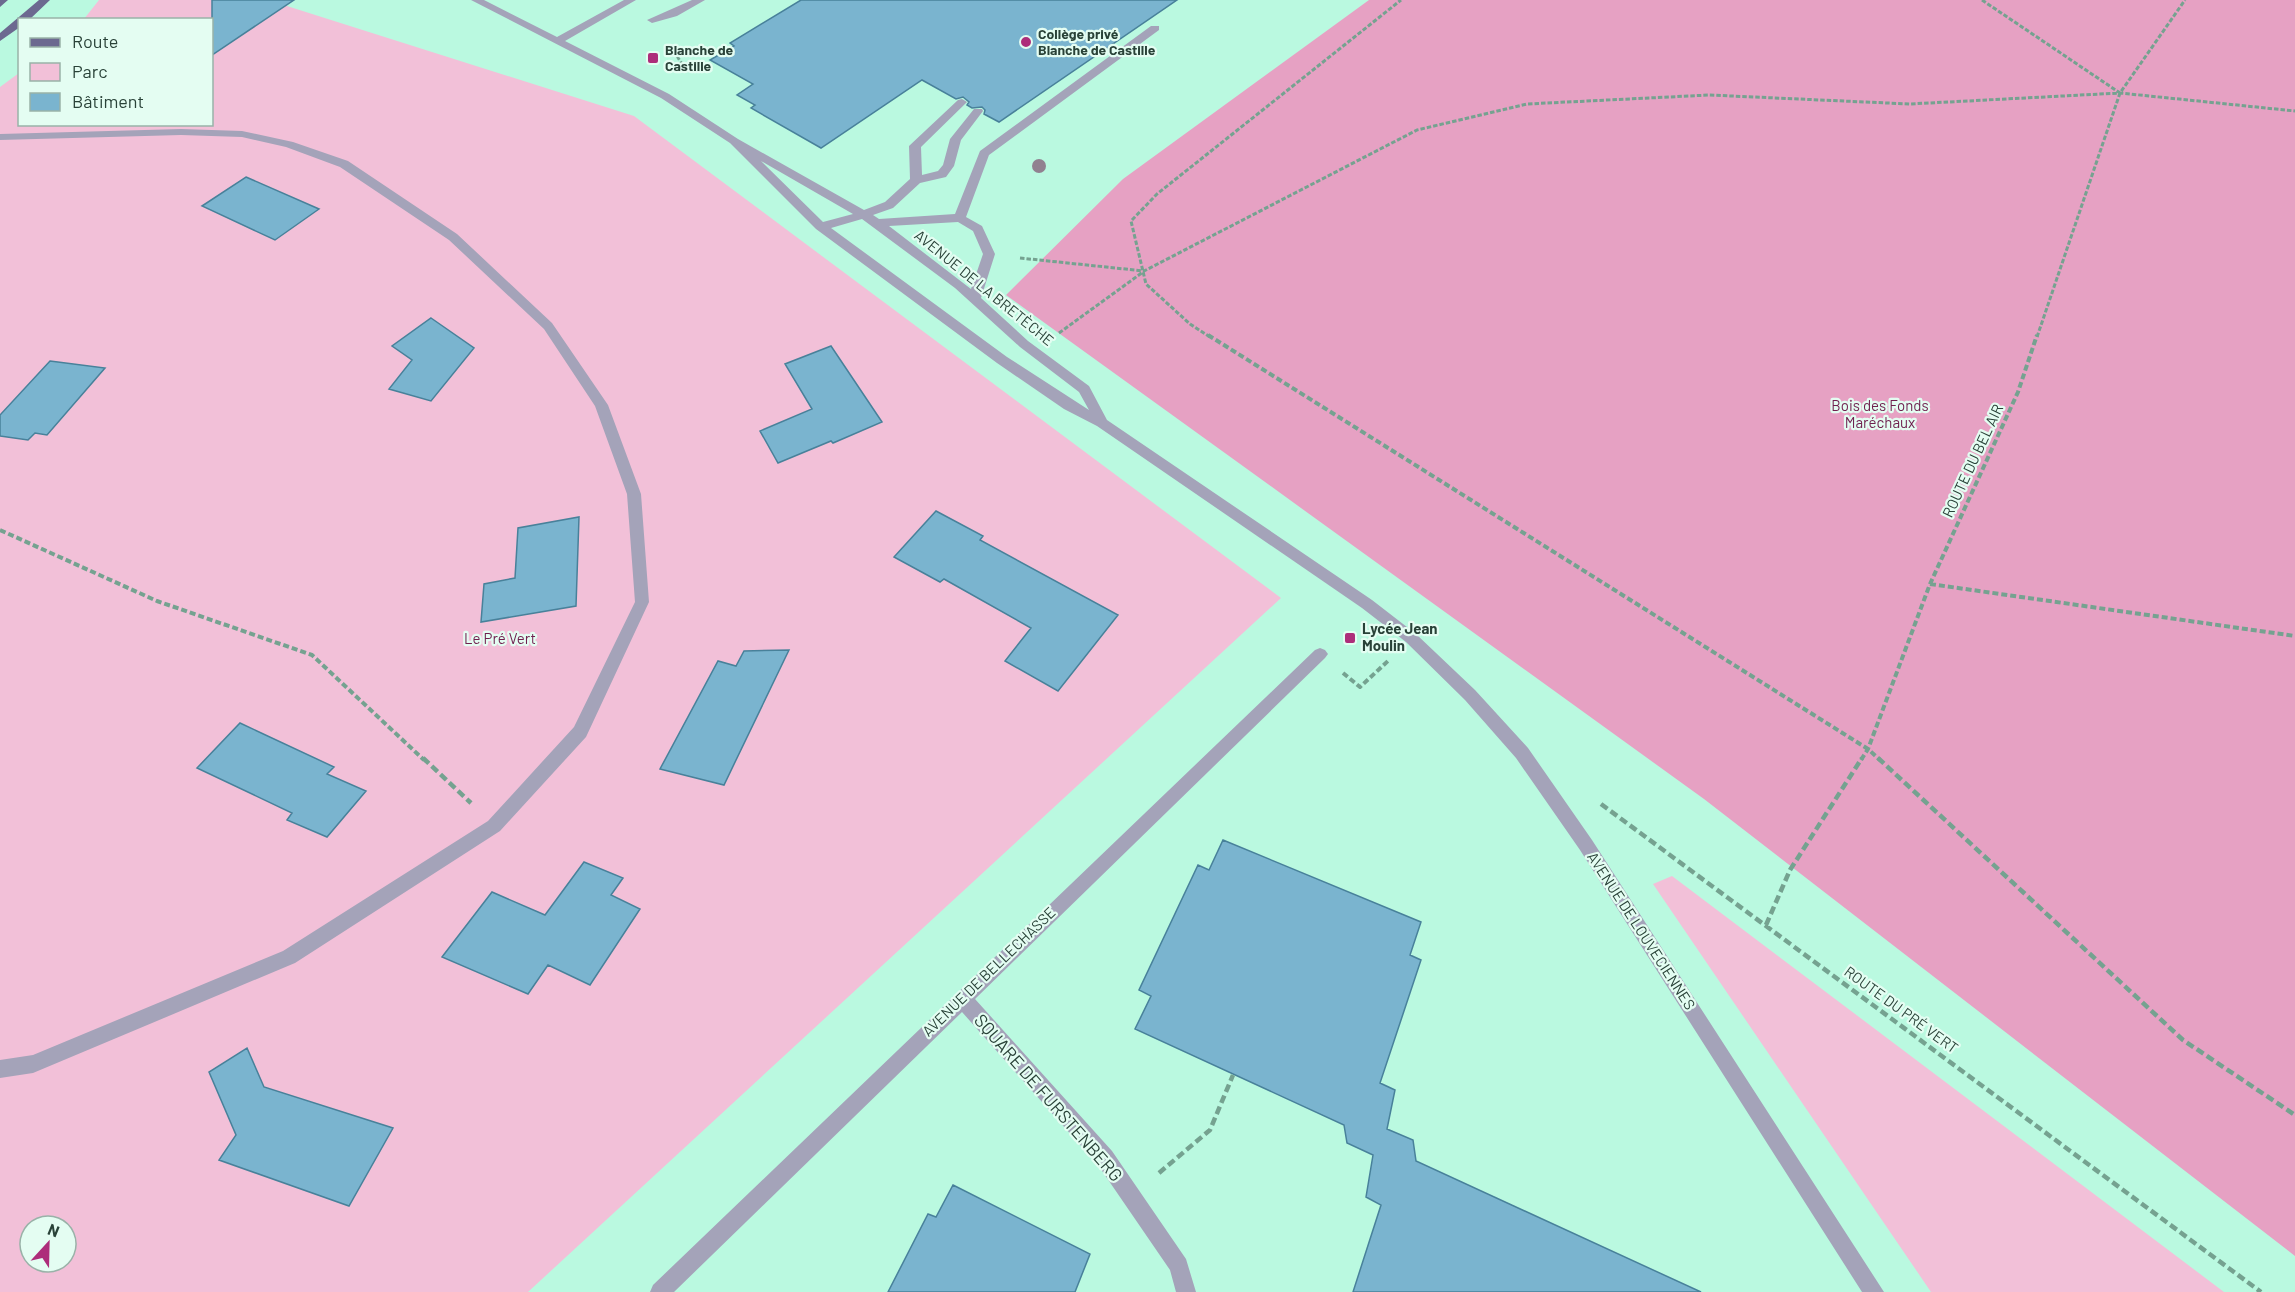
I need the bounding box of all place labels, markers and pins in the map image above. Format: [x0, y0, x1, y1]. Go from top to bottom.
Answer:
place label: Collège privé Blanche de Castille [1038, 25, 1156, 58]
marker: Collège privé Blanche de Castille [1019, 35, 1033, 49]
place label: Blanche de Castille [665, 41, 734, 74]
marker: Blanche de Castille [646, 51, 660, 65]
place label: Lycée Jean Moulin [1362, 619, 1438, 654]
marker: Lycée Jean Moulin [1343, 631, 1357, 645]

